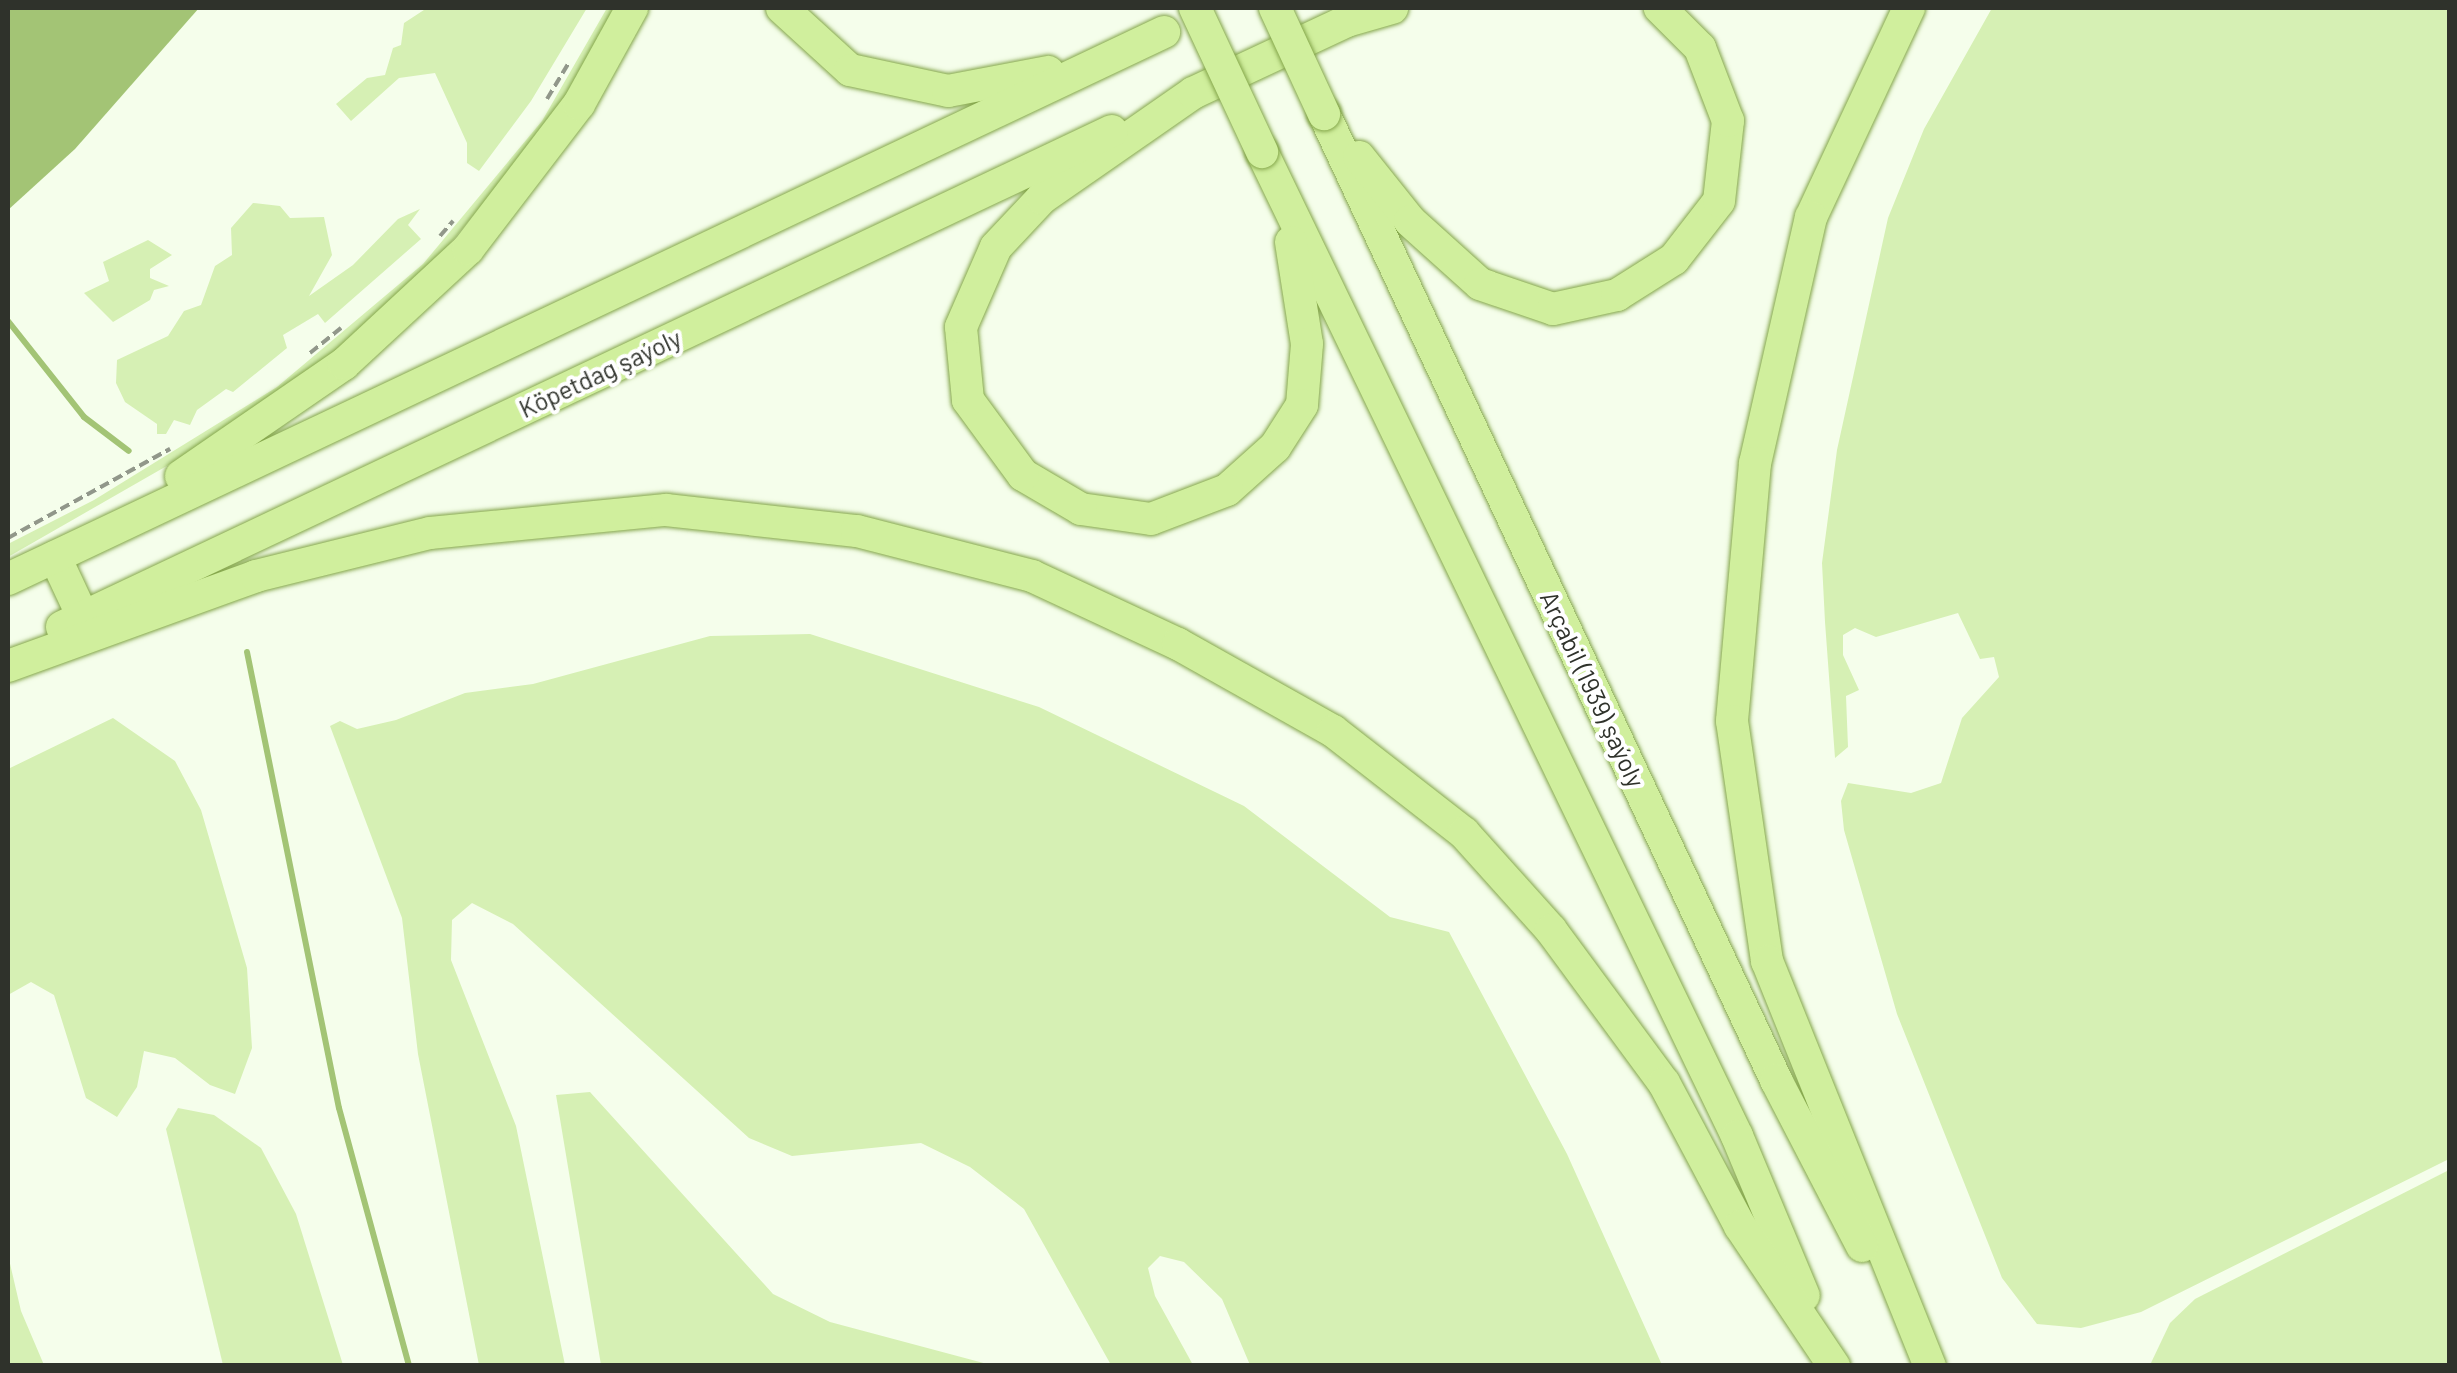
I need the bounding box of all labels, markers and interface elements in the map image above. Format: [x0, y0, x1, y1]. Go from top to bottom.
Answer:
street label: Köpetdag şaýoly [514, 322, 686, 424]
street label: Arçabil (1939) şaýoly [1534, 586, 1652, 792]

